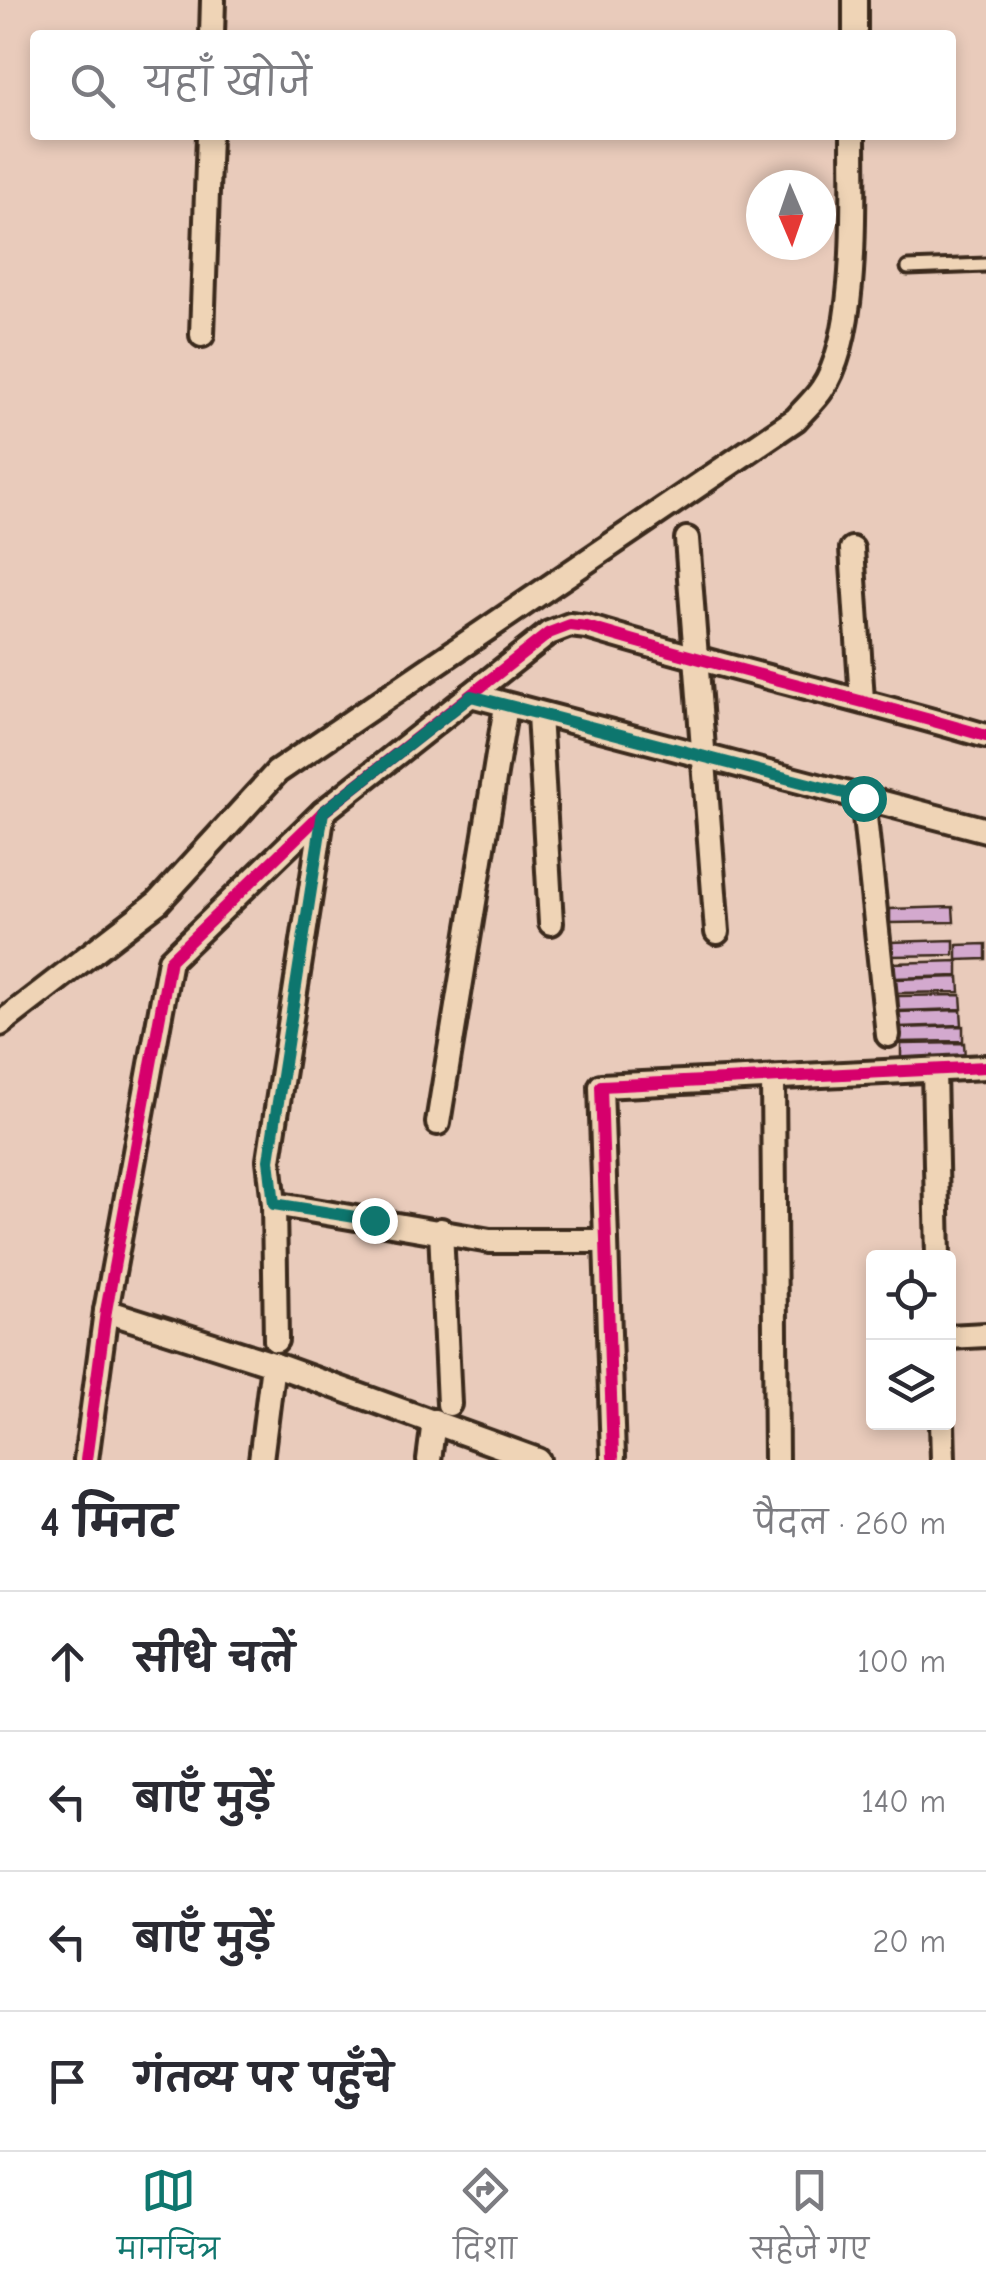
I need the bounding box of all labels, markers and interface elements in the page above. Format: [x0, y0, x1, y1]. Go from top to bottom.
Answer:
search box [30, 30, 956, 140]
icon: search [65, 58, 120, 113]
text: यहाँ खोजें [145, 61, 311, 105]
north arrow [746, 170, 836, 260]
route start [841, 776, 887, 822]
route end [352, 1198, 398, 1244]
map controls [866, 1250, 956, 1430]
button: locate [866, 1250, 956, 1340]
button: layers [866, 1340, 956, 1430]
text: 4 मिनट [40, 1498, 177, 1547]
text: पैदल · 260 m [754, 1505, 946, 1542]
icon: ahead [40, 1634, 95, 1689]
text: सीधे चलें [135, 1637, 294, 1681]
text: 100 m [857, 1643, 946, 1680]
icon: left [40, 1774, 95, 1829]
text: बाएँ मुड़ें [135, 1777, 272, 1821]
text: 140 m [861, 1783, 946, 1820]
icon: left [40, 1914, 95, 1969]
text: बाएँ मुड़ें [135, 1917, 272, 1961]
text: 20 m [873, 1923, 946, 1960]
icon: arrive [40, 2054, 95, 2109]
text: गंतव्य पर पहुँचे [135, 2057, 393, 2101]
tab: मानचित्र [117, 2163, 220, 2280]
tab: दिशा [453, 2163, 517, 2280]
tab: सहेजे गए [751, 2163, 869, 2280]

